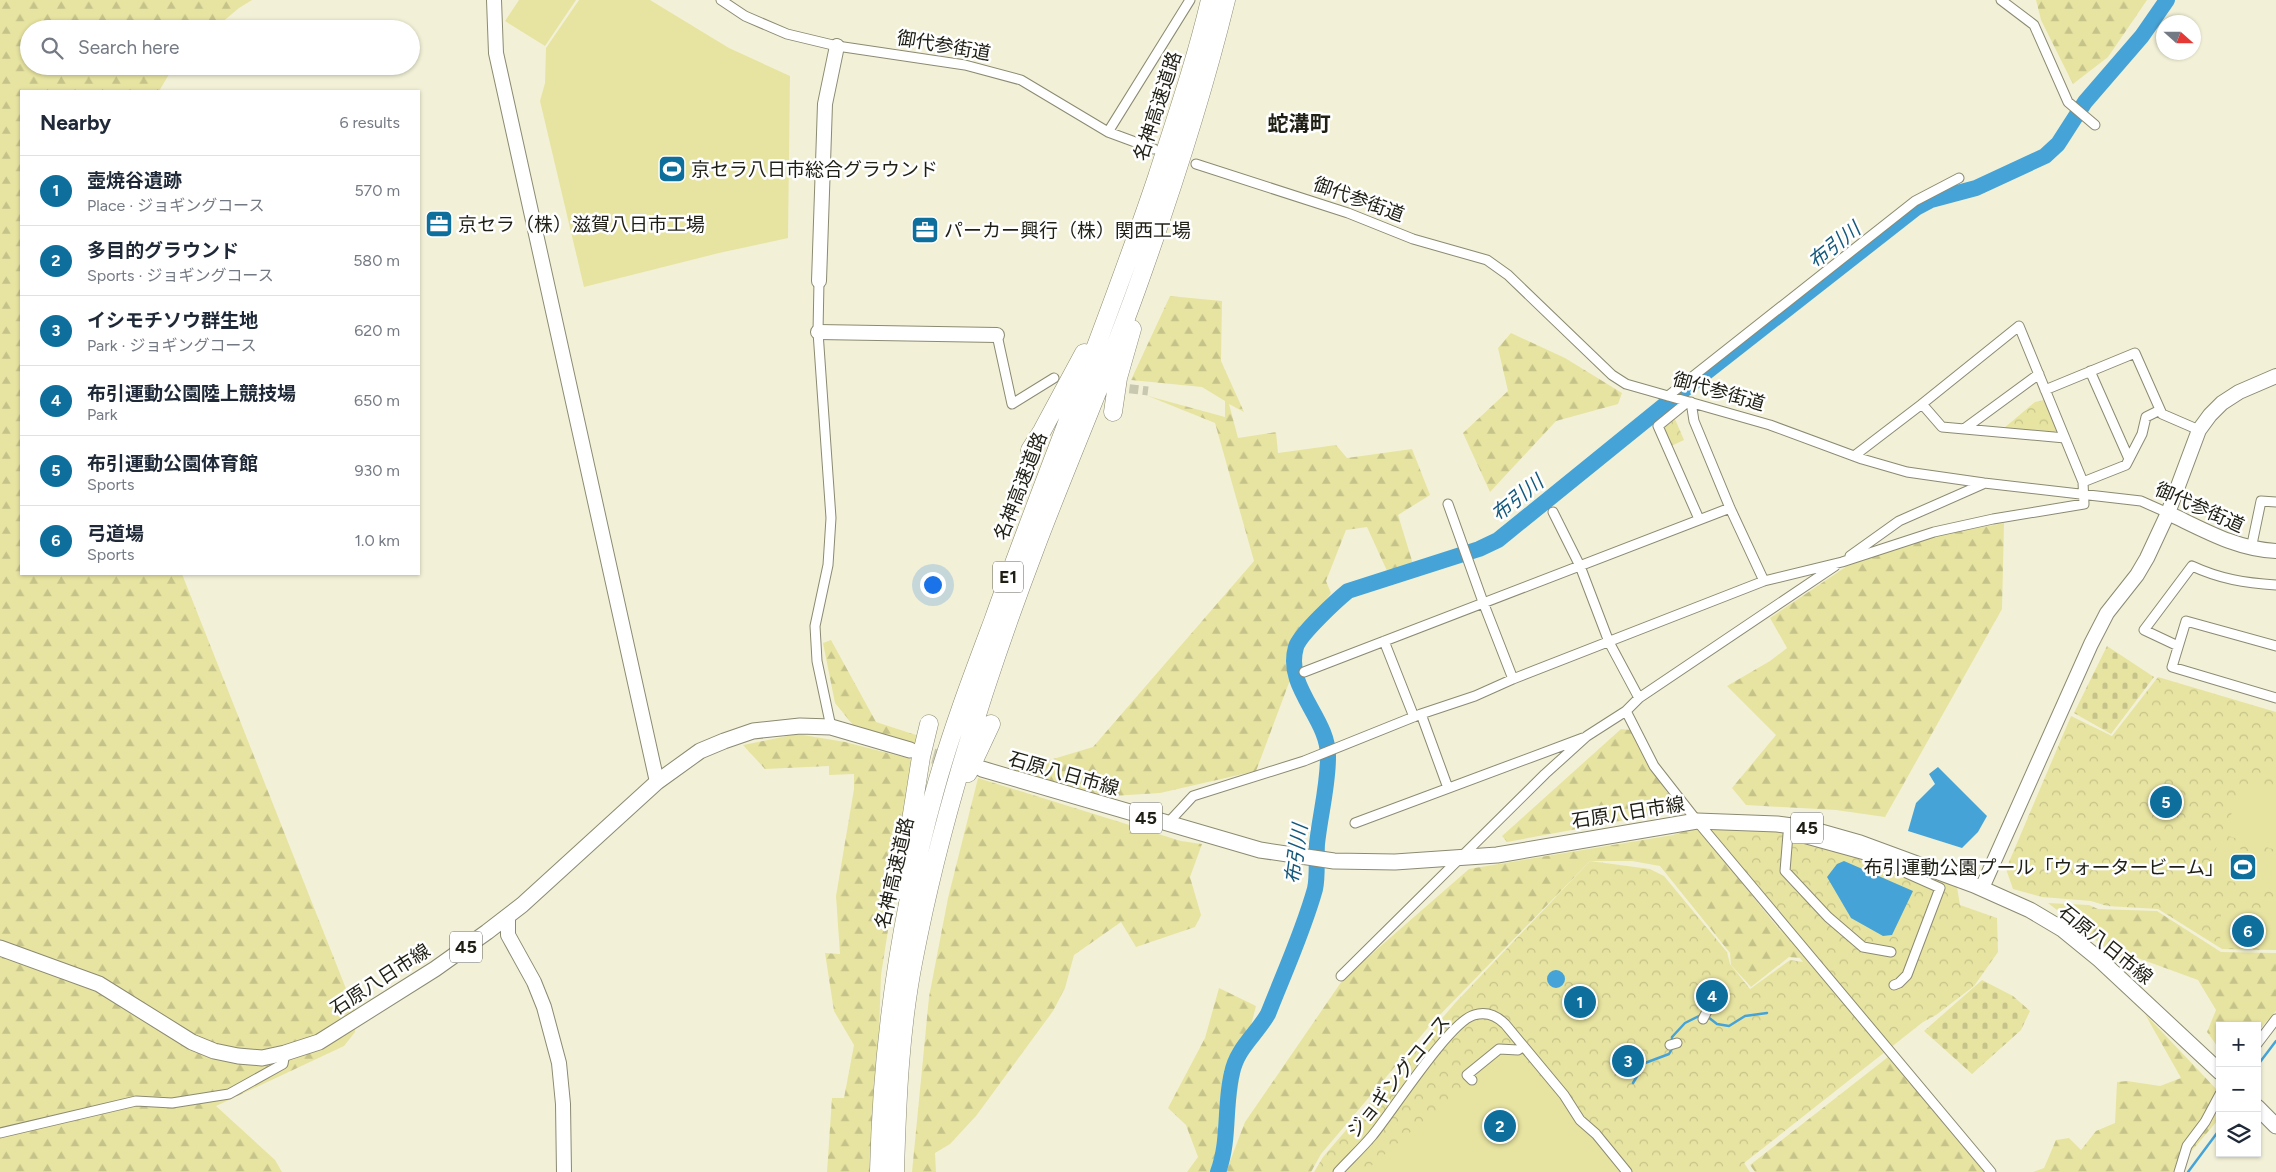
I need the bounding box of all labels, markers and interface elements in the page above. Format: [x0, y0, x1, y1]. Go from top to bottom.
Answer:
north arrow [2156, 15, 2201, 60]
search box [20, 20, 420, 75]
street label: 御代参街道 [895, 26, 993, 65]
icon: search [38, 34, 66, 62]
text: Search here [78, 36, 180, 59]
street label: 名神高速道路 [1129, 48, 1186, 164]
text: Nearby [40, 110, 111, 135]
district label: 蛇溝町 [1268, 111, 1331, 136]
text: 6 results [339, 113, 400, 132]
sports icon: 京セラ八日市総合グラウンド [657, 154, 687, 184]
place label: 京セラ八日市総合グラウンド [691, 158, 938, 181]
text: 壺焼谷遺跡 [87, 169, 182, 192]
street label: 御代参街道 [1310, 172, 1407, 227]
text: 1 [53, 181, 59, 200]
text: 570 m [354, 181, 400, 200]
text: Place · ジョギングコース [87, 196, 265, 215]
office icon: 京セラ（株）滋賀八日市工場 [424, 209, 454, 239]
place label: 京セラ（株）滋賀八日市工場 [458, 213, 705, 236]
office icon: パーカー興行（株）関西工場 [910, 215, 940, 245]
water label: 布引川 [1803, 216, 1866, 273]
place label: パーカー興行（株）関西工場 [944, 219, 1191, 242]
text: 多目的グラウンド [87, 239, 239, 262]
text: 2 [51, 251, 61, 270]
text: 580 m [353, 251, 400, 270]
text: Sports · ジョギングコース [87, 266, 274, 285]
text: イシモチソウ群生地 [87, 309, 258, 332]
text: 3 [52, 321, 60, 340]
text: 620 m [354, 321, 400, 340]
text: Park · ジョギングコース [87, 336, 257, 355]
street label: 御代参街道 [1670, 367, 1768, 416]
text: 布引運動公園陸上競技場 [87, 382, 296, 405]
text: 4 [51, 391, 61, 410]
text: 650 m [354, 391, 400, 410]
text: Park [87, 405, 117, 424]
street label: 名神高速道路 [989, 429, 1052, 544]
text: 布引運動公園体育館 [87, 452, 258, 475]
text: 5 [51, 461, 61, 480]
text: 930 m [354, 461, 400, 480]
water label: 布引川 [1486, 469, 1549, 526]
text: Sports [87, 475, 134, 494]
street label: 御代参街道 [2152, 478, 2248, 537]
text: 弓道場 [87, 522, 144, 545]
text: 6 [51, 531, 61, 550]
text: 1.0 km [354, 531, 400, 550]
text: Sports [87, 545, 134, 564]
road number: E1 [993, 562, 1023, 592]
your location [920, 572, 946, 598]
street label: 石原八日市線 [1006, 747, 1122, 800]
pin: 5 [2150, 783, 2182, 821]
street label: 石原八日市線 [1570, 792, 1686, 833]
road number: 45 [1130, 802, 1162, 834]
road number: 45 [1791, 812, 1823, 844]
street label: 名神高速道路 [870, 815, 919, 931]
water label: 布引川 [1280, 821, 1312, 885]
sports icon: 布引運動公園プール「ウォータービーム」 [2228, 852, 2258, 882]
place label: 布引運動公園プール「ウォータービーム」 [1864, 856, 2224, 879]
street label: 石原八日市線 [2054, 900, 2157, 989]
pin: 6 [2232, 912, 2264, 950]
road number: 45 [450, 932, 482, 962]
street label: 石原八日市線 [326, 939, 434, 1020]
pin: 4 [1696, 977, 1728, 1015]
pin: 1 [1564, 983, 1596, 1021]
street label: ジョギングコース [1342, 1010, 1455, 1142]
map controls [2216, 1022, 2261, 1157]
button: + [2216, 1022, 2261, 1067]
pin: 3 [1612, 1042, 1644, 1080]
button: − [2216, 1067, 2261, 1112]
pin: 2 [1484, 1107, 1516, 1145]
button: layers [2216, 1112, 2261, 1157]

